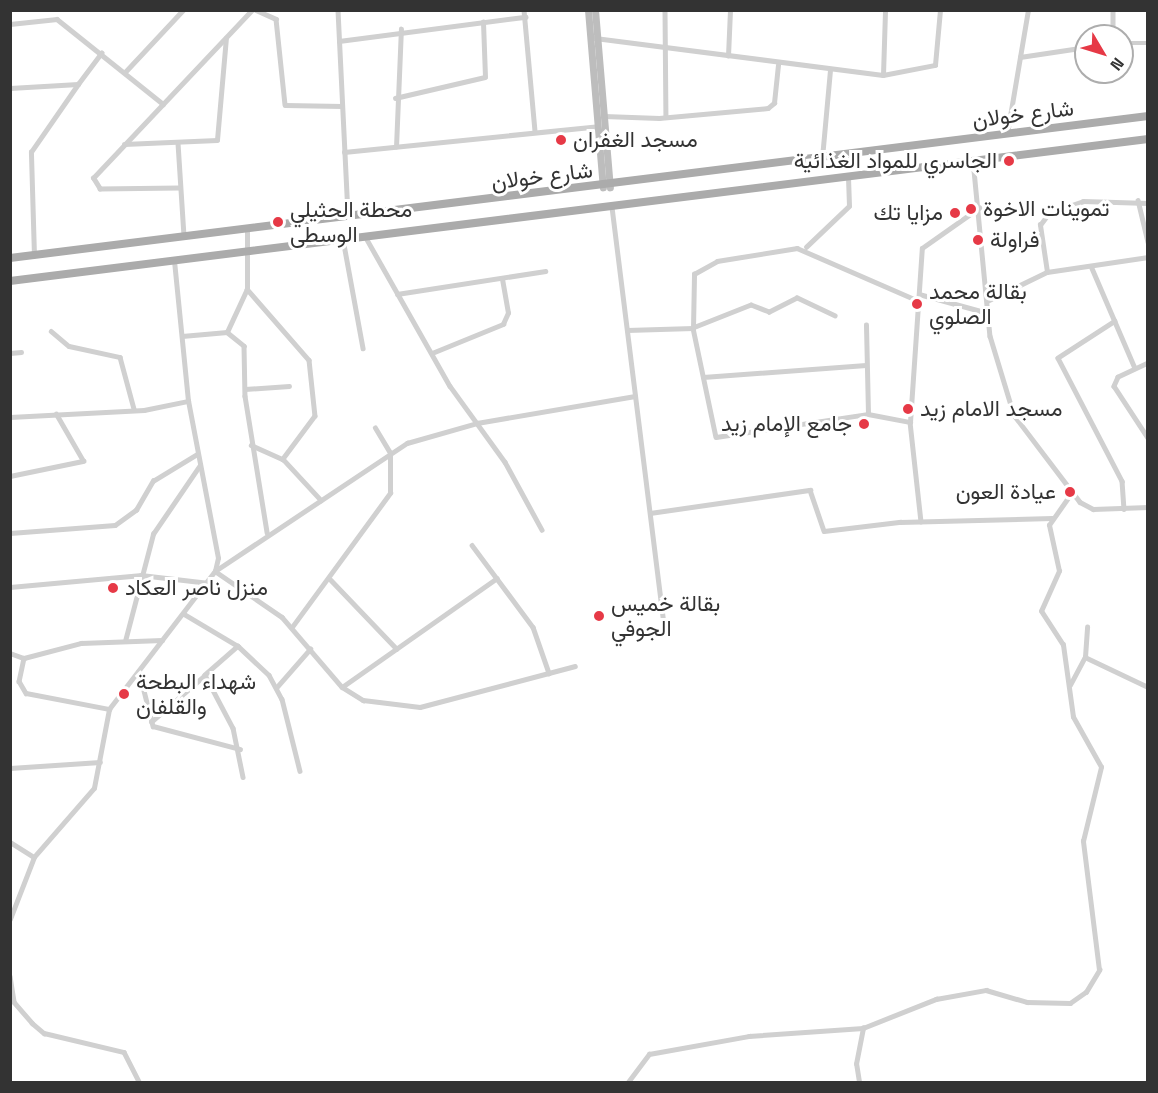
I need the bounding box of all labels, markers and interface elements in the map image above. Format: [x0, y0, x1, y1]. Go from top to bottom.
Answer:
north arrow [1074, 24, 1134, 84]
text: N [1105, 53, 1129, 75]
street label: شارع خولان [971, 95, 1075, 133]
place label: مسجد الغفران [573, 127, 698, 153]
marker: مسجد الغفران [554, 133, 568, 147]
place label: الجاسري للمواد الغذائية [794, 148, 997, 174]
marker: الجاسري للمواد الغذائية [1002, 154, 1016, 168]
street label: شارع خولان [490, 157, 594, 195]
place label: محطة الحثيلي الوسطى [290, 196, 412, 248]
place label: تموينات الاخوة [983, 196, 1109, 222]
place label: مزايا تك [874, 200, 943, 226]
marker: تموينات الاخوة [964, 202, 978, 216]
marker: مزايا تك [948, 206, 962, 220]
marker: محطة الحثيلي الوسطى [271, 215, 285, 229]
place label: فراولة [990, 227, 1040, 253]
marker: فراولة [971, 233, 985, 247]
place label: بقالة محمد الصلوي [929, 278, 1027, 330]
marker: بقالة محمد الصلوي [910, 297, 924, 311]
place label: مسجد الامام زيد [920, 396, 1063, 422]
marker: مسجد الامام زيد [901, 402, 915, 416]
place label: جامع الإمام زيد [721, 411, 852, 437]
marker: جامع الإمام زيد [857, 417, 871, 431]
place label: عيادة العون [956, 479, 1056, 505]
marker: عيادة العون [1061, 483, 1079, 501]
place label: منزل ناصر العكاد [125, 575, 268, 601]
marker: منزل ناصر العكاد [106, 581, 120, 595]
place label: بقالة خميس الجوفي [611, 590, 720, 642]
marker: بقالة خميس الجوفي [592, 609, 606, 623]
place label: شهداء البطحة والقلفان [136, 668, 256, 720]
marker: شهداء البطحة والقلفان [117, 687, 131, 701]

